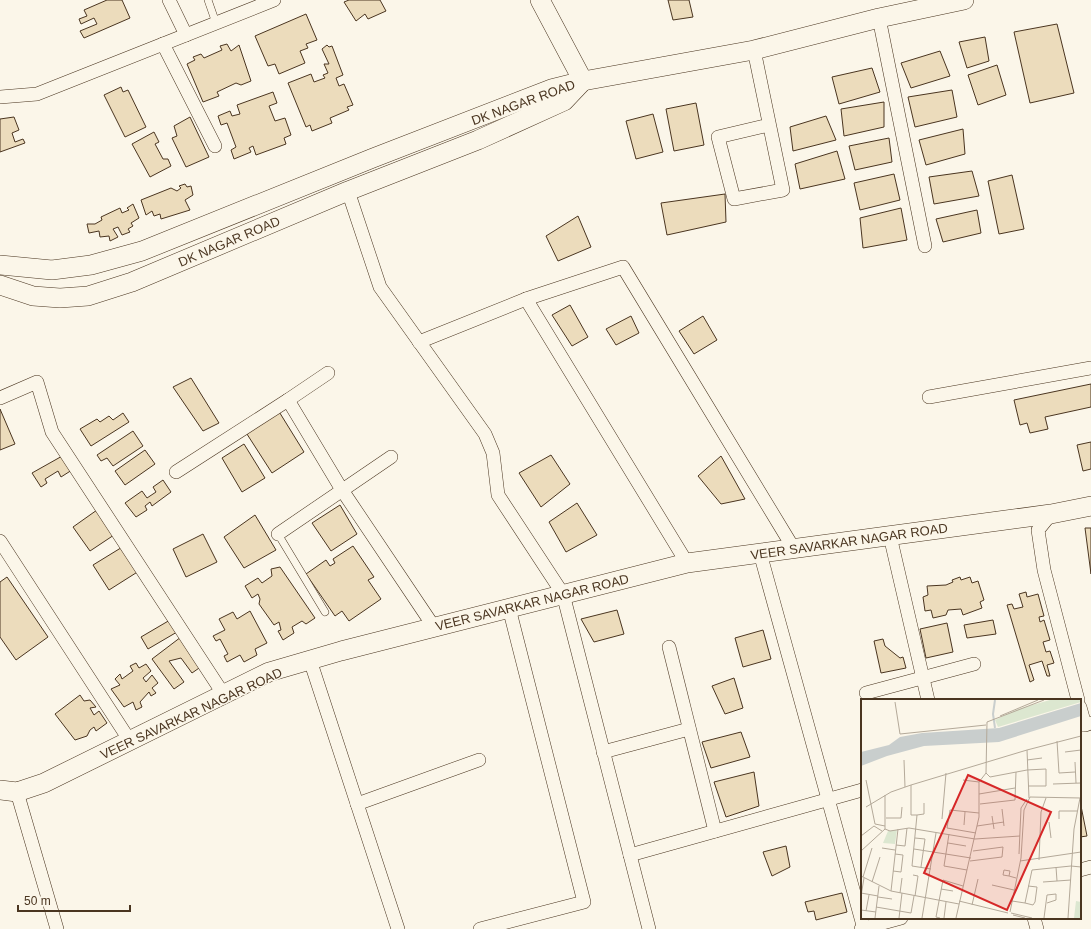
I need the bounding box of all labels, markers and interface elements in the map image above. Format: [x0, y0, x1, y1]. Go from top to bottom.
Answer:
street label: DK NAGAR ROAD [469, 77, 577, 128]
street label: DK NAGAR ROAD [176, 213, 282, 270]
street label: VEER SAVARKAR NAGAR ROAD [750, 520, 949, 563]
street label: VEER SAVARKAR NAGAR ROAD [434, 571, 630, 634]
street label: VEER SAVARKAR NAGAR ROAD [98, 665, 285, 762]
inset map [861, 699, 1081, 919]
scale bar [18, 887, 130, 913]
text: 50 m [24, 894, 51, 908]

